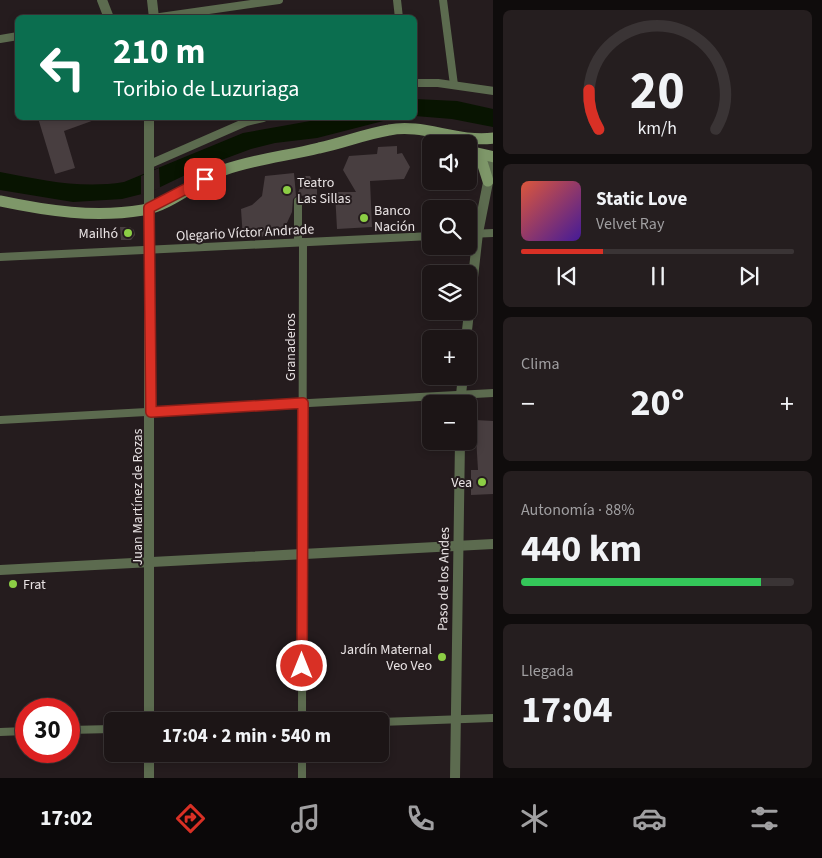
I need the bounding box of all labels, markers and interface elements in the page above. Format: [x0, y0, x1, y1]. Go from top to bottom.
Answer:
text: 210 m [113, 27, 205, 77]
icon: left [30, 35, 95, 100]
text: 20 [630, 55, 685, 129]
text: Toribio de Luzuriaga [113, 73, 299, 105]
text: km/h [638, 116, 677, 141]
map controls [422, 135, 477, 450]
button: sound [422, 135, 477, 190]
pin [184, 158, 226, 200]
icon: arrive [191, 165, 219, 193]
place label: Teatro Las Sillas [297, 173, 351, 209]
marker: Teatro Las Sillas [281, 184, 293, 196]
text: Static Love [596, 186, 687, 213]
button: search [422, 200, 477, 255]
place label: Banco Nación [374, 201, 415, 237]
marker: Banco Nación [358, 212, 370, 224]
text: Velvet Ray [596, 213, 664, 235]
street label: Olegario Víctor Andrade [175, 219, 315, 247]
place label: Mailhó [79, 224, 118, 244]
marker: Mailhó [122, 227, 134, 239]
icon: previous [553, 262, 581, 290]
icon: pause [644, 262, 672, 290]
icon: next [735, 262, 763, 290]
button: layers [422, 265, 477, 320]
street label: Granaderos [281, 313, 301, 381]
button: + [422, 330, 477, 385]
text: Clima [521, 353, 559, 375]
text: 20° [631, 376, 685, 430]
text: − [521, 384, 535, 424]
text: + [780, 384, 794, 424]
button: − [422, 395, 477, 450]
street label: Juan Martínez de Rozas [128, 428, 148, 565]
place label: Vea [451, 473, 472, 493]
marker: Vea [476, 476, 488, 488]
text: Autonomía · 88% [521, 499, 634, 521]
text: 440 km [521, 522, 642, 576]
street label: Paso de los Andes [433, 527, 455, 631]
place label: Frat [23, 575, 46, 595]
marker: Frat [7, 578, 19, 590]
position arrow [275, 639, 327, 691]
place label: Jardín Maternal Veo Veo [340, 640, 432, 676]
marker: Jardín Maternal Veo Veo [436, 651, 448, 663]
text: Llegada [521, 660, 573, 682]
text: 17:04 [521, 683, 613, 737]
speed limit sign: 30 [15, 698, 80, 763]
text: 17:04 · 2 min · 540 m [162, 723, 331, 750]
icon: directions [173, 801, 208, 836]
icon: music [288, 801, 323, 836]
icon: phone [403, 801, 438, 836]
icon: climate [517, 801, 552, 836]
icon: car [632, 801, 667, 836]
icon: filters [747, 801, 782, 836]
text: 17:02 [40, 802, 93, 834]

